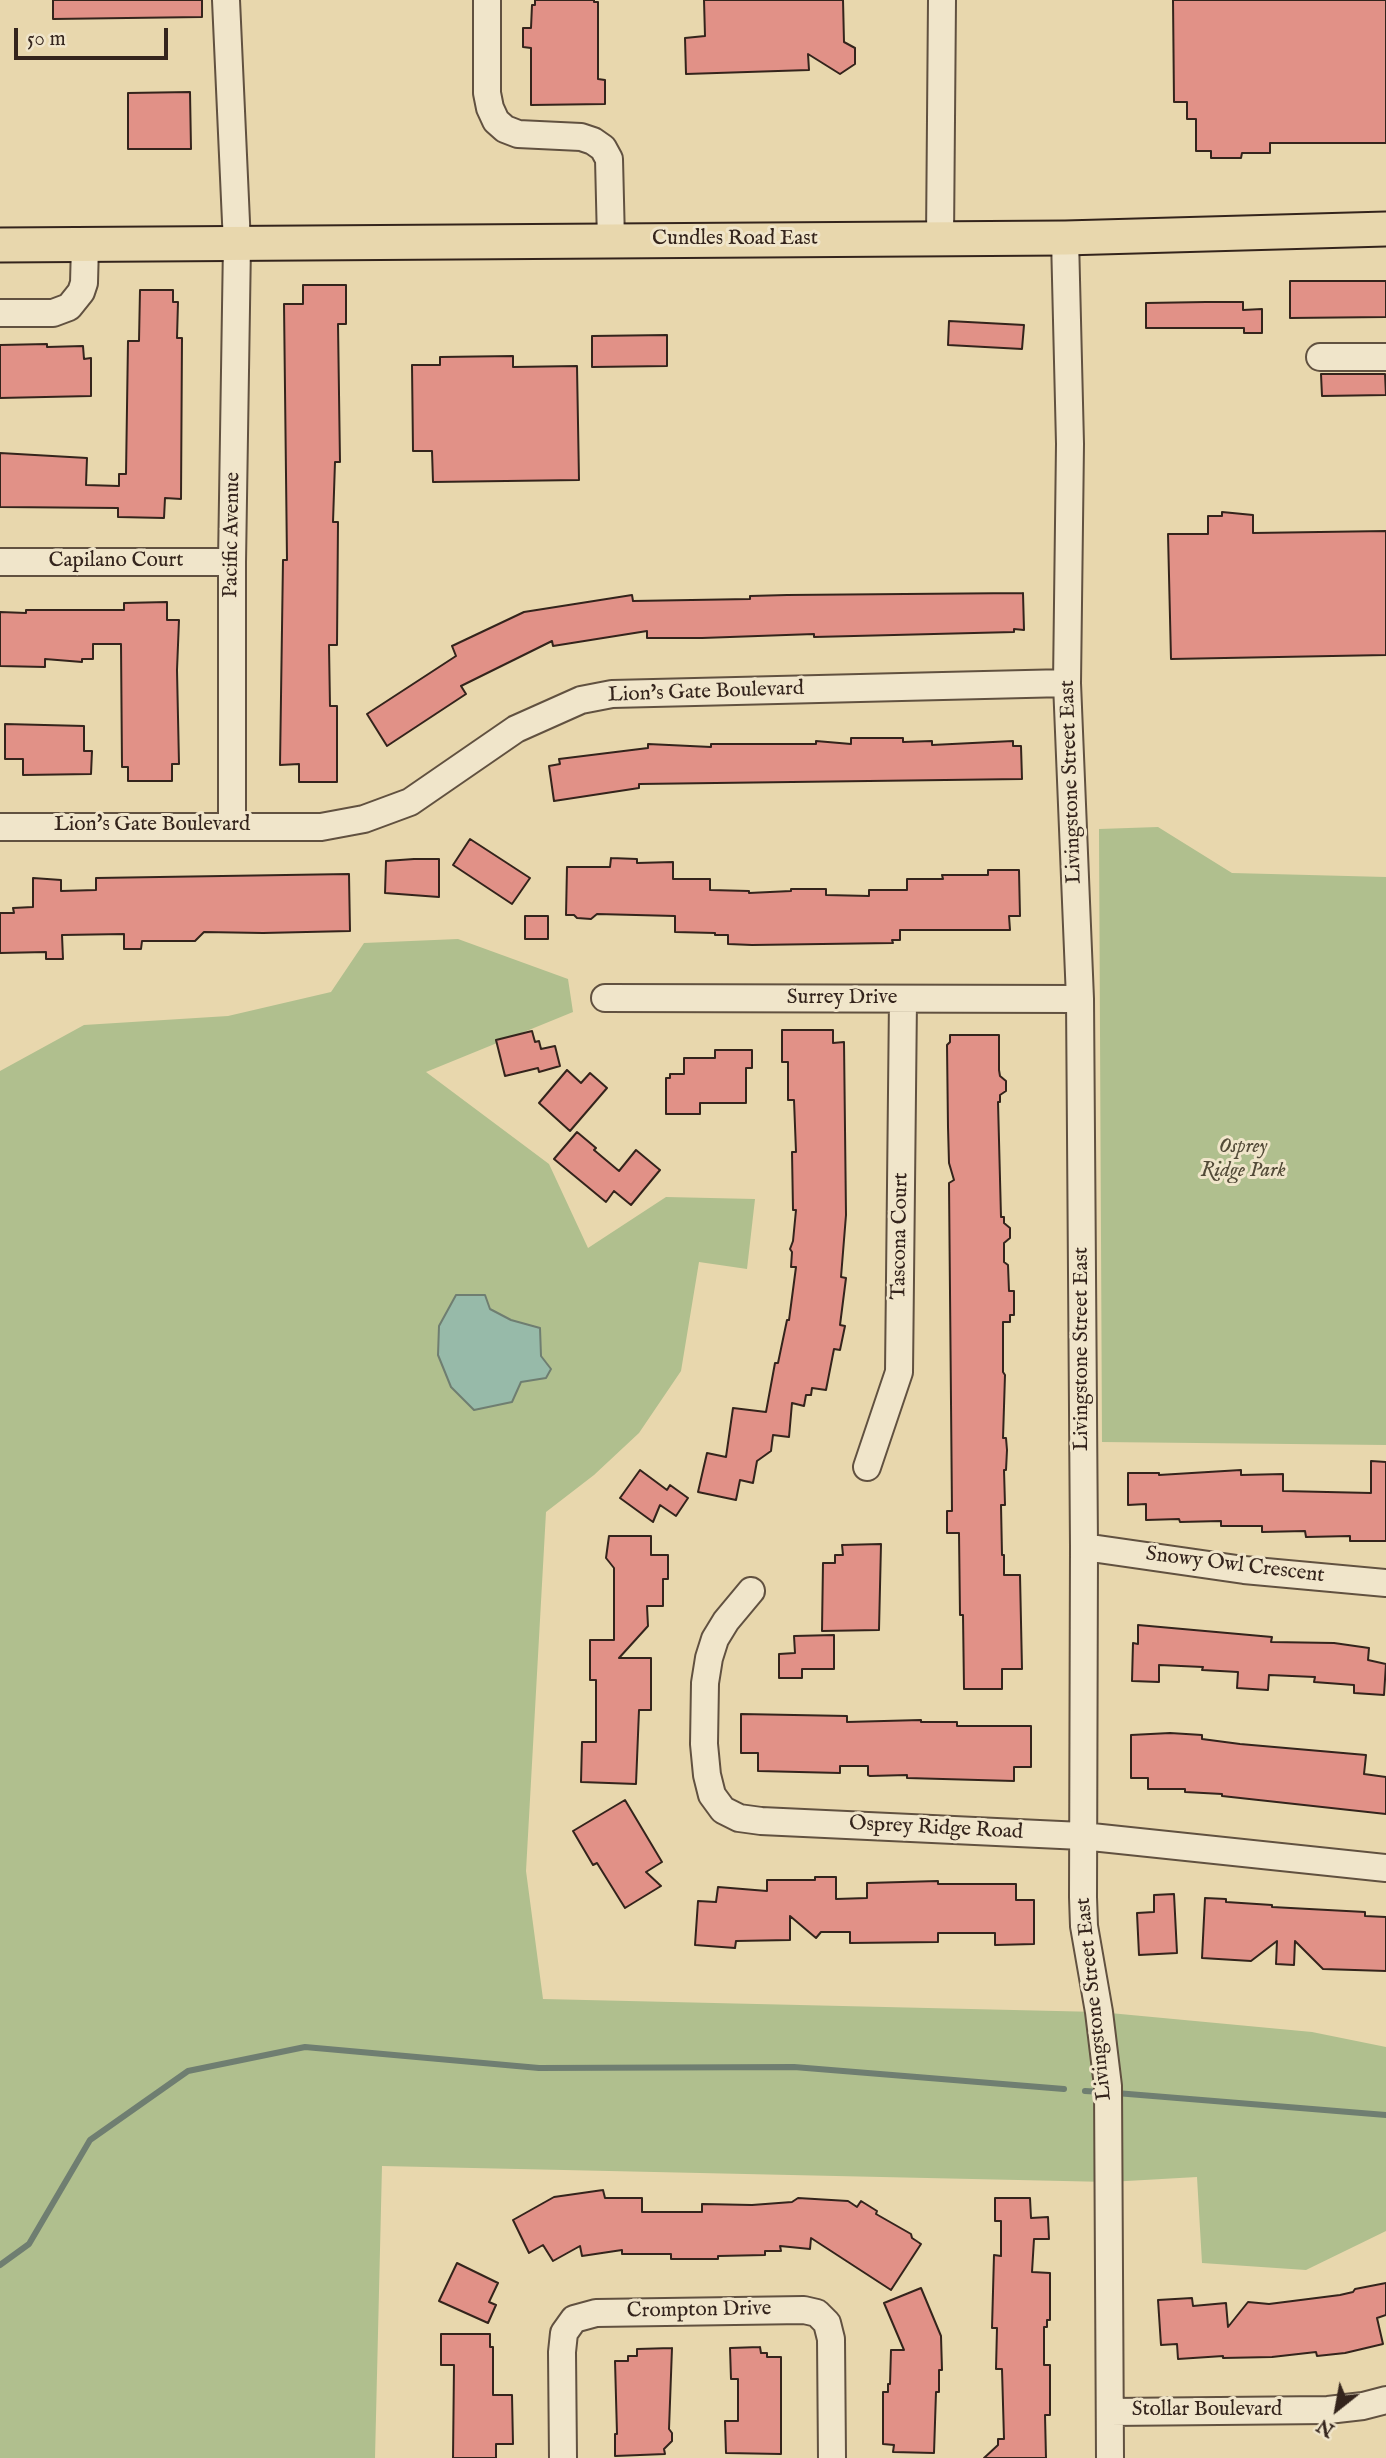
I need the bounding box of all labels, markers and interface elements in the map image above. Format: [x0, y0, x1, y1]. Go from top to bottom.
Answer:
scale bar [18, 14, 172, 58]
text: 50 m [27, 26, 66, 53]
street label: Cundles Road East [652, 227, 818, 253]
street label: Pacific Avenue [219, 472, 247, 598]
street label: Capilano Court [49, 549, 183, 575]
street label: Lion's Gate Boulevard [608, 677, 804, 709]
street label: Livingstone Street East [1056, 680, 1088, 884]
street label: Lion's Gate Boulevard [54, 813, 250, 839]
street label: Surrey Drive [787, 986, 897, 1012]
park label: Osprey Ridge Park [1200, 1135, 1286, 1185]
street label: Tascona Court [887, 1172, 915, 1300]
street label: Livingstone Street East [1070, 1247, 1096, 1451]
street label: Snowy Owl Crescent [1144, 1543, 1326, 1589]
street label: Osprey Ridge Road [848, 1812, 1024, 1846]
street label: Livingstone Street East [1072, 1896, 1118, 2102]
street label: Crompton Drive [626, 2297, 772, 2325]
north arrow [1302, 2374, 1372, 2444]
street label: Stollar Boulevard [1132, 2398, 1282, 2424]
text: N [1313, 2412, 1339, 2442]

